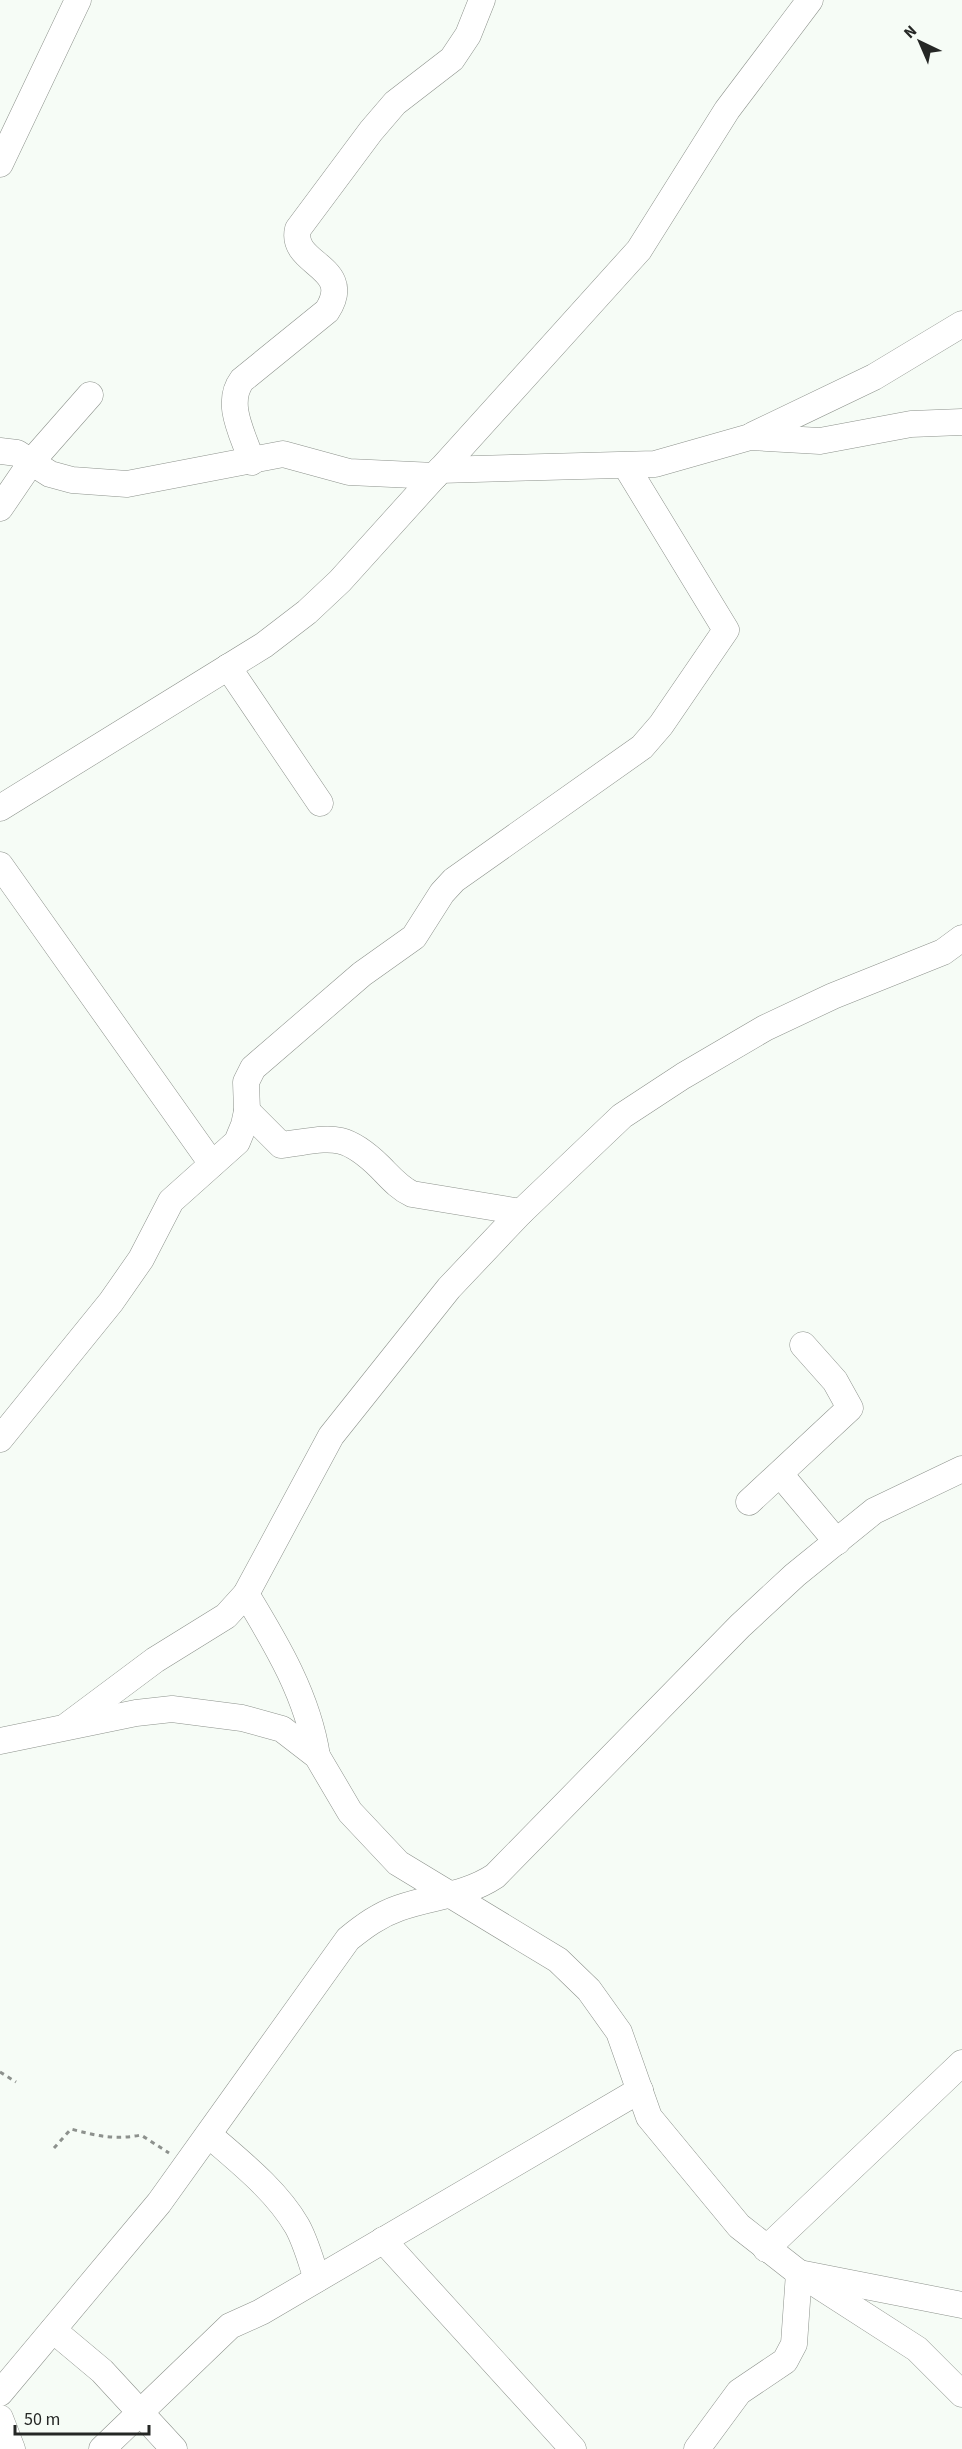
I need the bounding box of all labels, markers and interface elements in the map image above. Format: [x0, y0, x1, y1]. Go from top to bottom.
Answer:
north arrow [890, 12, 950, 72]
text: N [899, 20, 922, 44]
scale bar [15, 2398, 148, 2436]
text: 50 m [24, 2407, 60, 2432]

